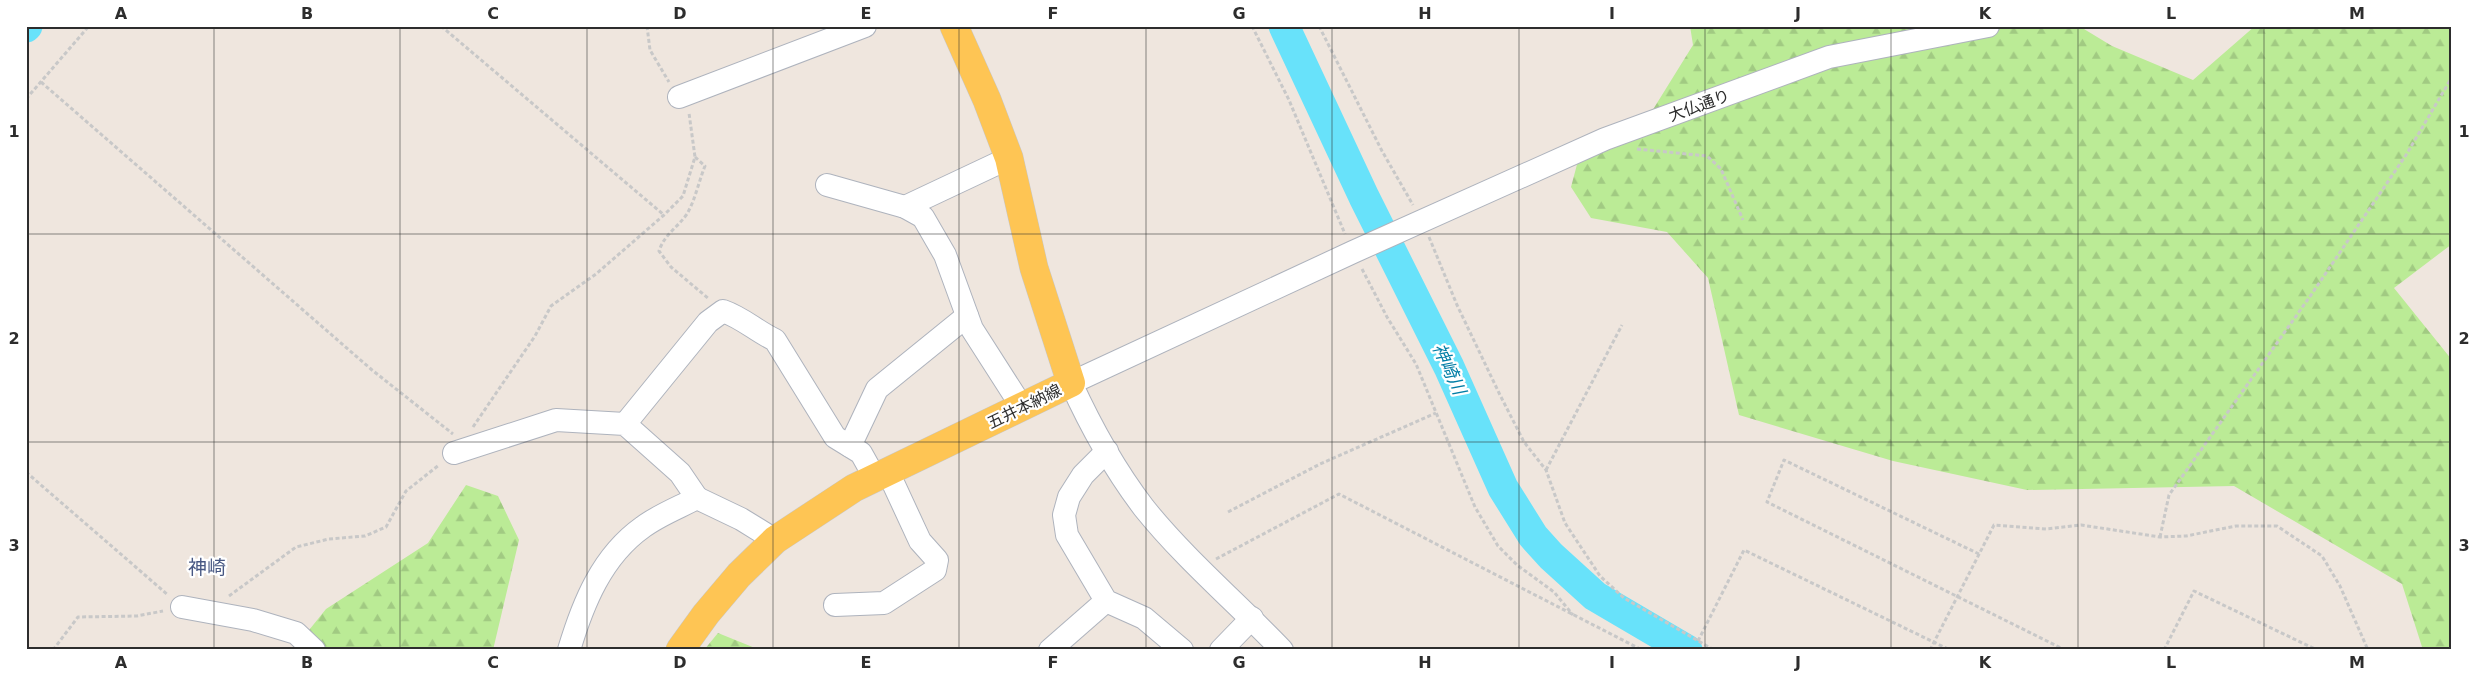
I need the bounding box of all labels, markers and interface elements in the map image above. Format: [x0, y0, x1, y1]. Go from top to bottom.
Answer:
text: A [115, 4, 128, 23]
text: B [301, 4, 313, 23]
text: C [487, 4, 499, 23]
text: D [673, 4, 687, 23]
text: E [861, 4, 871, 23]
text: F [1048, 4, 1058, 23]
text: G [1232, 4, 1246, 23]
text: H [1418, 4, 1432, 23]
text: I [1609, 4, 1615, 23]
text: J [1794, 4, 1801, 23]
text: K [1979, 4, 1992, 23]
text: L [2166, 4, 2176, 23]
text: M [2349, 4, 2365, 23]
street label: 大仏通り [1666, 86, 1732, 125]
text: 1 [8, 122, 20, 141]
text: 1 [2458, 122, 2470, 141]
text: 2 [8, 329, 20, 348]
text: 2 [2458, 329, 2470, 348]
water label: 神崎川 [1429, 340, 1471, 400]
street label: 五井本納線 [984, 380, 1064, 433]
text: 3 [8, 536, 20, 555]
text: 3 [2458, 536, 2470, 555]
district label: 神崎 [188, 556, 226, 578]
text: A [115, 653, 128, 672]
text: B [301, 653, 313, 672]
text: C [487, 653, 499, 672]
text: D [673, 653, 687, 672]
text: E [861, 653, 871, 672]
text: F [1048, 653, 1058, 672]
text: G [1232, 653, 1246, 672]
text: H [1418, 653, 1432, 672]
text: I [1609, 653, 1615, 672]
text: J [1794, 653, 1801, 672]
text: K [1979, 653, 1992, 672]
text: L [2166, 653, 2176, 672]
text: M [2349, 653, 2365, 672]

